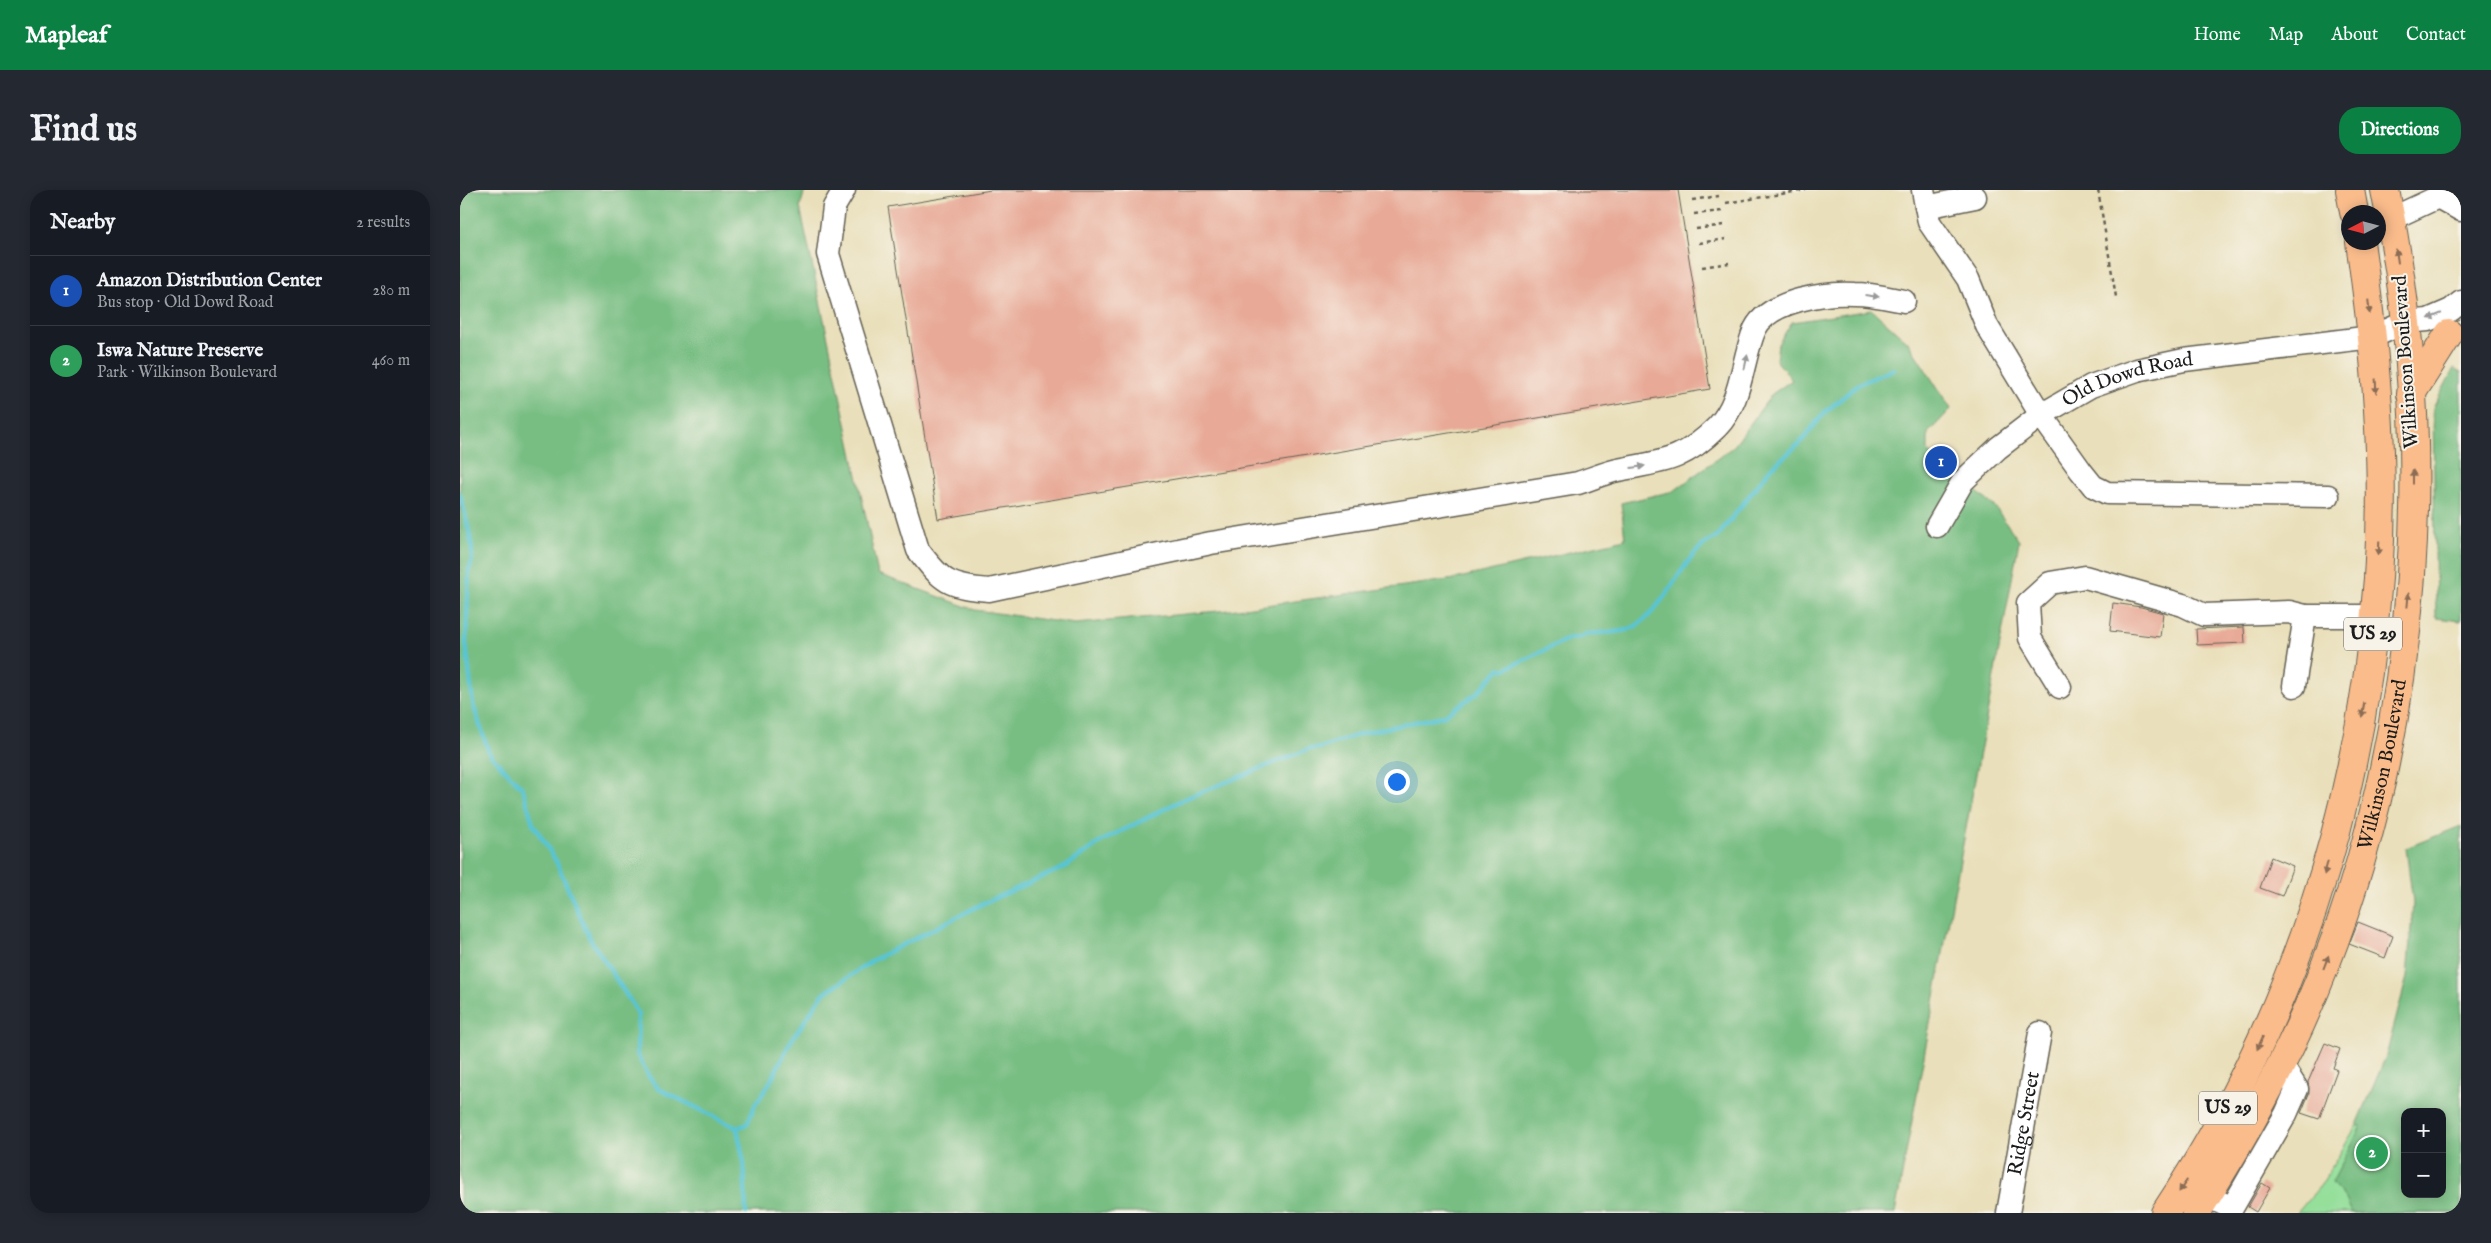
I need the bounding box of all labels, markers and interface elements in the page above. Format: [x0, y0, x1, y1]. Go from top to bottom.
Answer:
text: Mapleaf [25, 20, 107, 51]
text: Home [2194, 24, 2241, 47]
text: Map [2269, 24, 2303, 47]
text: About [2331, 24, 2378, 47]
text: Contact [2406, 24, 2466, 47]
button: Directions [2339, 107, 2461, 154]
text: Find us [30, 108, 137, 153]
north arrow [2341, 205, 2386, 250]
text: Nearby [50, 209, 115, 236]
text: 2 results [356, 213, 410, 233]
one-way arrow [2393, 248, 2401, 264]
text: Amazon Distribution Center [97, 269, 322, 293]
street label: Wilkinson Boulevard [2387, 274, 2425, 450]
text: 1 [63, 281, 69, 301]
text: 280 m [373, 281, 410, 301]
one-way arrow [1865, 292, 1881, 300]
text: Bus stop · Old Dowd Road [97, 293, 273, 313]
one-way arrow [2365, 299, 2373, 315]
one-way arrow [2428, 313, 2442, 321]
text: Iswa Nature Preserve [97, 339, 263, 363]
street label: Old Dowd Road [2057, 347, 2194, 413]
text: 2 [62, 351, 70, 371]
text: 460 m [372, 351, 410, 371]
one-way arrow [1742, 355, 1750, 370]
text: Park · Wilkinson Boulevard [97, 363, 277, 383]
one-way arrow [2373, 378, 2381, 394]
pin: 1 [1925, 443, 1957, 481]
one-way arrow [1630, 463, 1646, 471]
one-way arrow [2409, 469, 2417, 485]
one-way arrow [2375, 540, 2383, 556]
one-way arrow [2405, 592, 2413, 608]
road number: US 29 [2344, 618, 2402, 650]
street label: Wilkinson Boulevard [2352, 677, 2412, 853]
one-way arrow [2358, 702, 2366, 718]
your location [1384, 769, 1410, 795]
one-way arrow [2321, 860, 2329, 875]
one-way arrow [2322, 954, 2330, 969]
one-way arrow [2256, 1036, 2264, 1050]
street label: Ridge Street [2002, 1069, 2045, 1177]
road number: US 29 [2199, 1091, 2257, 1124]
map controls [2401, 1108, 2446, 1198]
button: + [2401, 1108, 2446, 1153]
pin: 2 [2356, 1134, 2388, 1172]
button: − [2401, 1153, 2446, 1198]
one-way arrow [2178, 1179, 2188, 1192]

